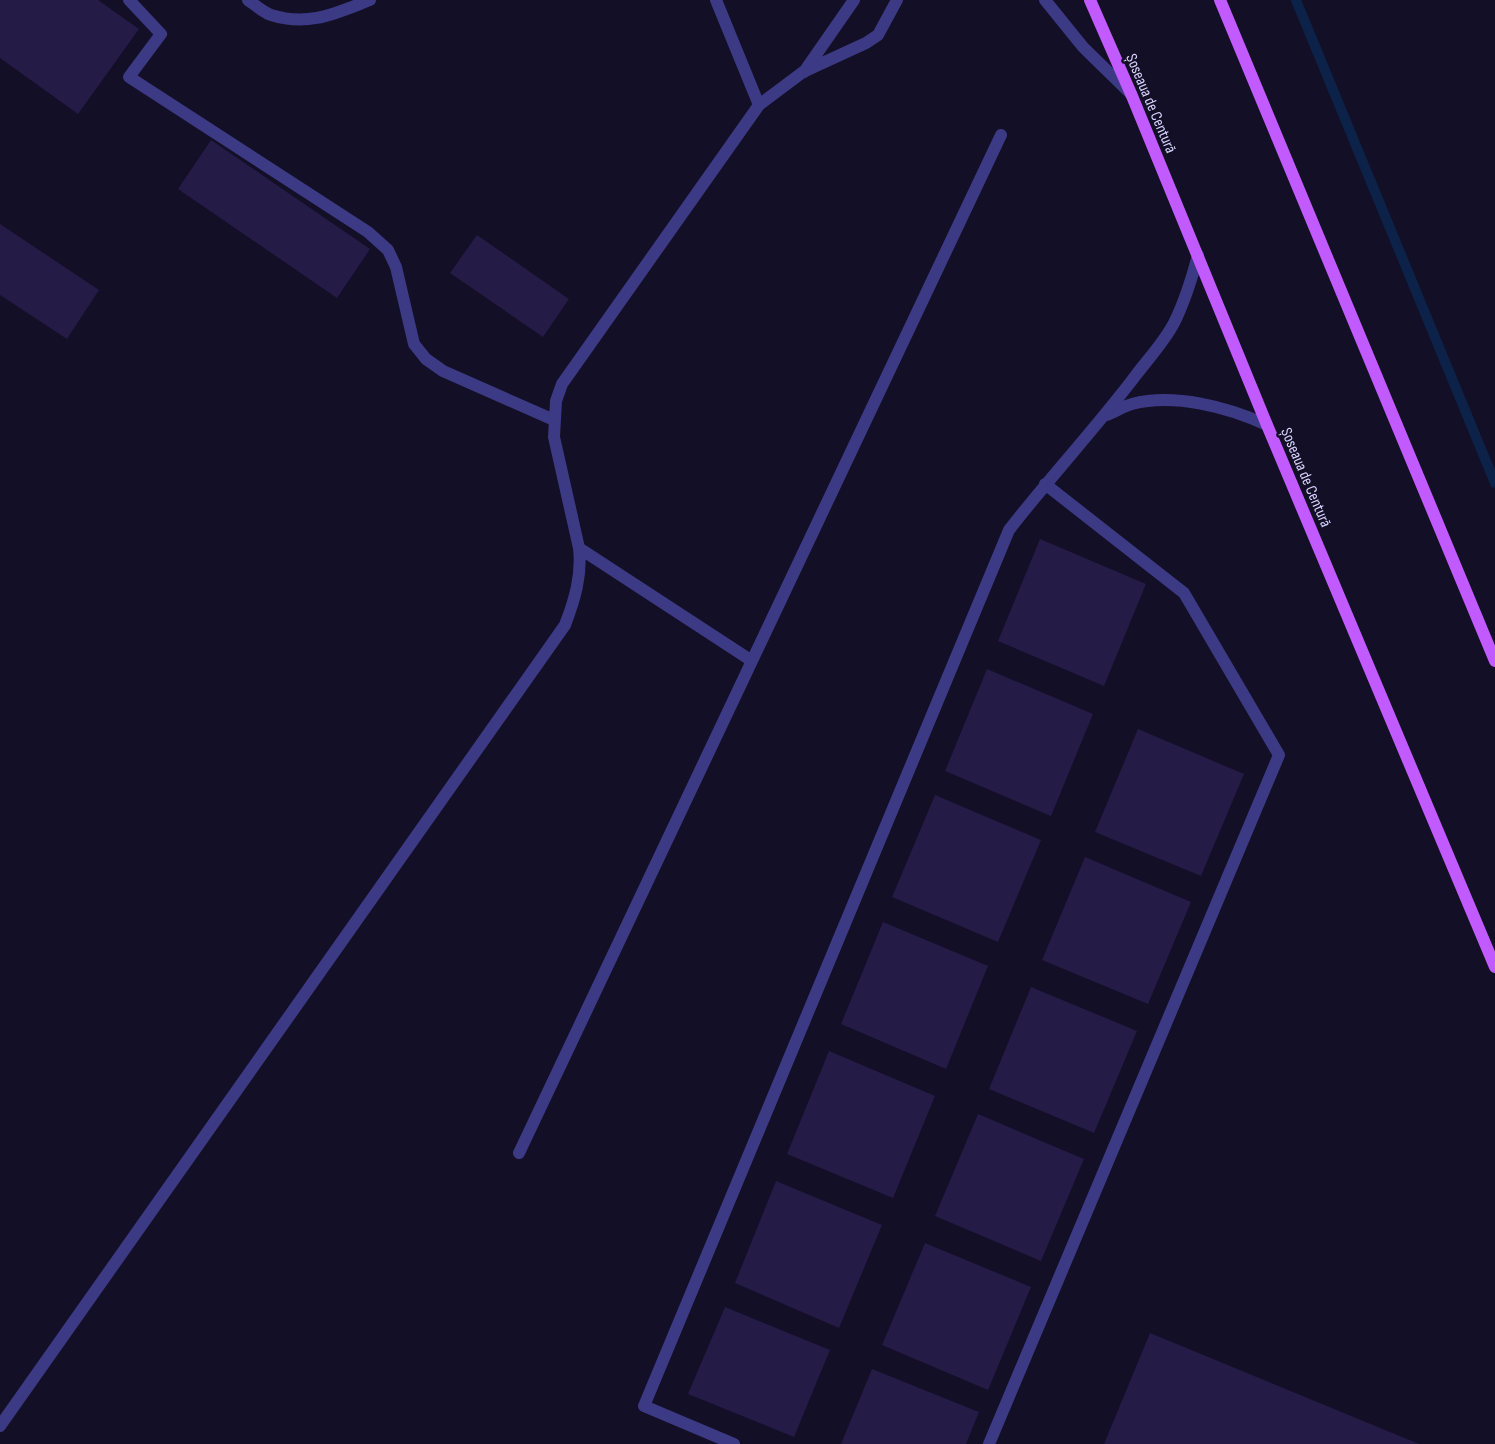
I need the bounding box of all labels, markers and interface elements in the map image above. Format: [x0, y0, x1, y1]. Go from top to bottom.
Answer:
street label: Șoseaua de Centură [1121, 51, 1180, 156]
street label: Șoseaua de Centură [1276, 425, 1335, 530]

